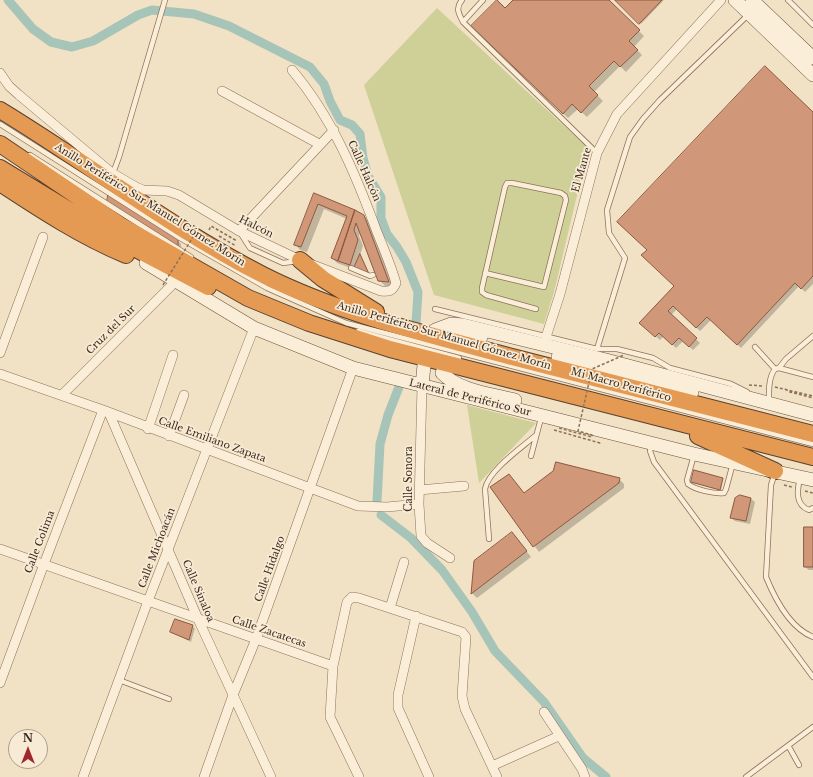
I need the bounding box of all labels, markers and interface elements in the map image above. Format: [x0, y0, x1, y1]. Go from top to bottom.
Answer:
street label: Calle Halcón [345, 139, 383, 203]
street label: Anillo Periférico Sur Manuel Gómez Morín [53, 141, 247, 269]
street label: El Mante [570, 146, 594, 194]
street label: Halcón [237, 213, 275, 241]
street label: Anillo Periférico Sur Manuel Gómez Morín [336, 300, 552, 372]
street label: Cruz del Sur [84, 303, 138, 357]
street label: Mi Macro Periférico [570, 366, 672, 404]
street label: Lateral de Periférico Sur [408, 377, 532, 419]
street label: Calle Emiliano Zapata [157, 415, 267, 465]
street label: Calle Sonora [403, 446, 415, 512]
street label: Calle Michoacán [136, 506, 178, 590]
street label: Calle Colima [23, 509, 57, 575]
street label: Calle Hidalgo [253, 534, 287, 604]
street label: Calle Sinaloa [180, 558, 216, 624]
street label: Calle Zacatecas [230, 614, 308, 650]
north arrow [8, 729, 48, 769]
text: N [23, 731, 33, 745]

